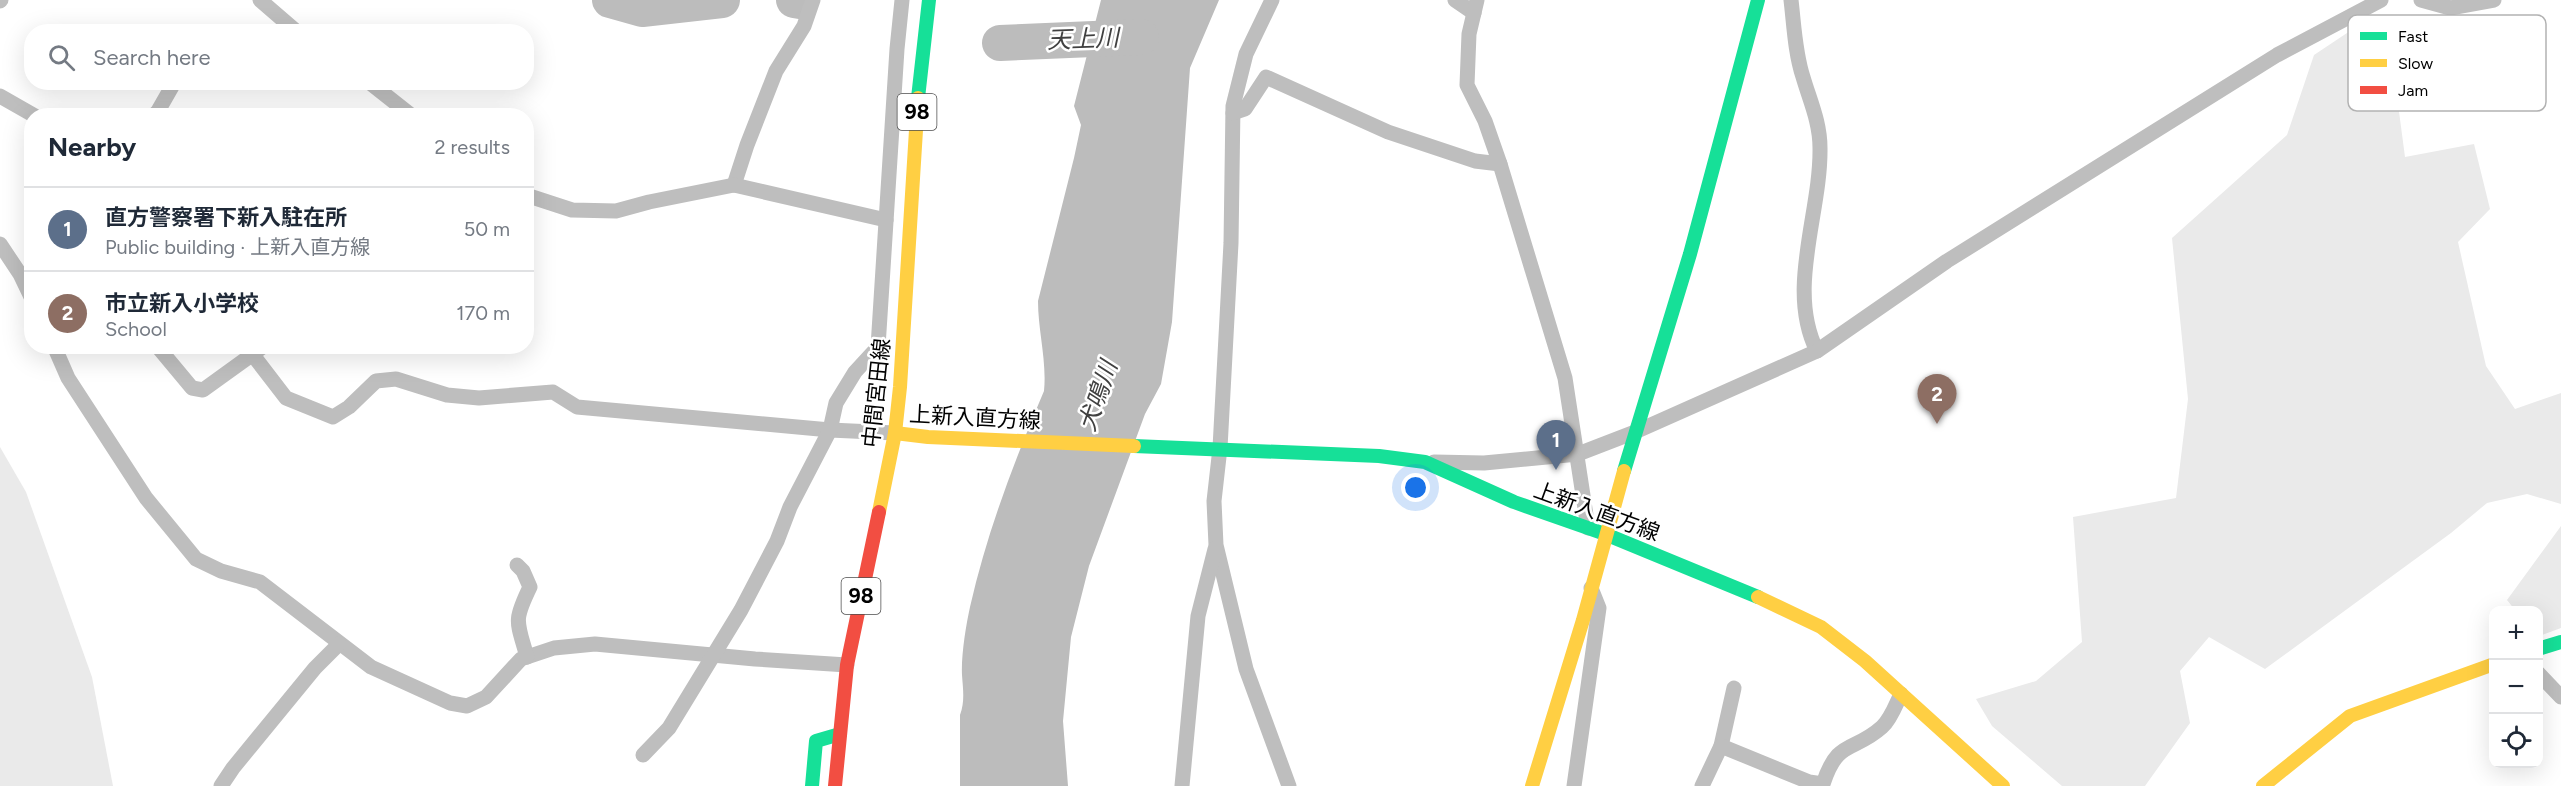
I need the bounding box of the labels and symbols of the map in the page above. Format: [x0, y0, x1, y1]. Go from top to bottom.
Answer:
legend [2348, 15, 2546, 111]
water label: 天上川 [1046, 23, 1122, 54]
text: Fast [2398, 27, 2428, 46]
text: Slow [2398, 54, 2433, 73]
text: Jam [2398, 81, 2428, 100]
road number: 98 [898, 94, 936, 130]
street label: 中間宮田線 [857, 337, 896, 449]
water label: 犬鳴川 [1072, 354, 1124, 435]
pin: 2 [1918, 374, 1956, 424]
street label: 上新入直方線 [908, 401, 1042, 434]
pin: 1 [1536, 420, 1576, 470]
your location [1401, 473, 1430, 502]
street label: 上新入直方線 [1530, 476, 1663, 547]
road number: 98 [842, 578, 880, 614]

